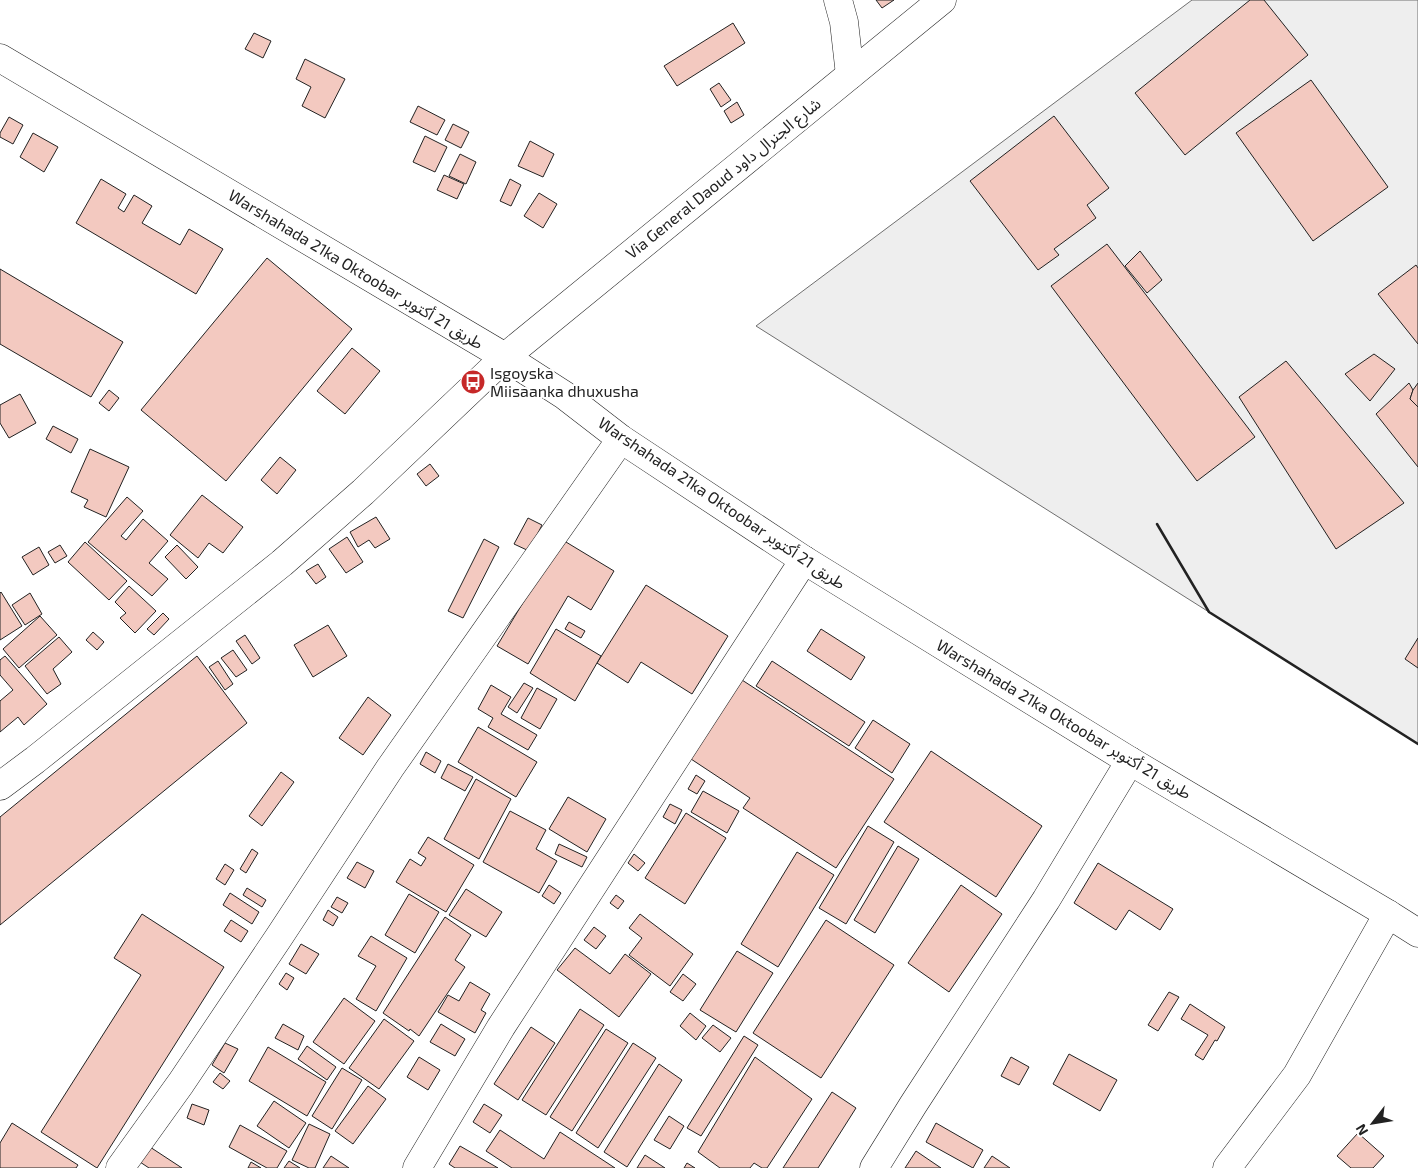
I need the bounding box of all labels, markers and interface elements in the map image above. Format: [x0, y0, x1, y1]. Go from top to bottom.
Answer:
street label: Via General Daoud شارع الجنرال داود [621, 93, 826, 265]
street label: Warshahada 21ka Oktoobar طريق 21 أكتوبر [224, 185, 487, 354]
place label: Isgoyska Miisaanka dhuxusha [490, 363, 639, 400]
bus stop icon: Isgoyska Miisaanka dhuxusha [460, 369, 486, 395]
street label: Warshahada 21ka Oktoobar طريق 21 أكتوبر [594, 413, 850, 594]
street label: Warshahada 21ka Oktoobar طريق 21 أكتوبر [932, 635, 1195, 804]
north arrow [1348, 1098, 1398, 1148]
text: N [1352, 1121, 1371, 1139]

